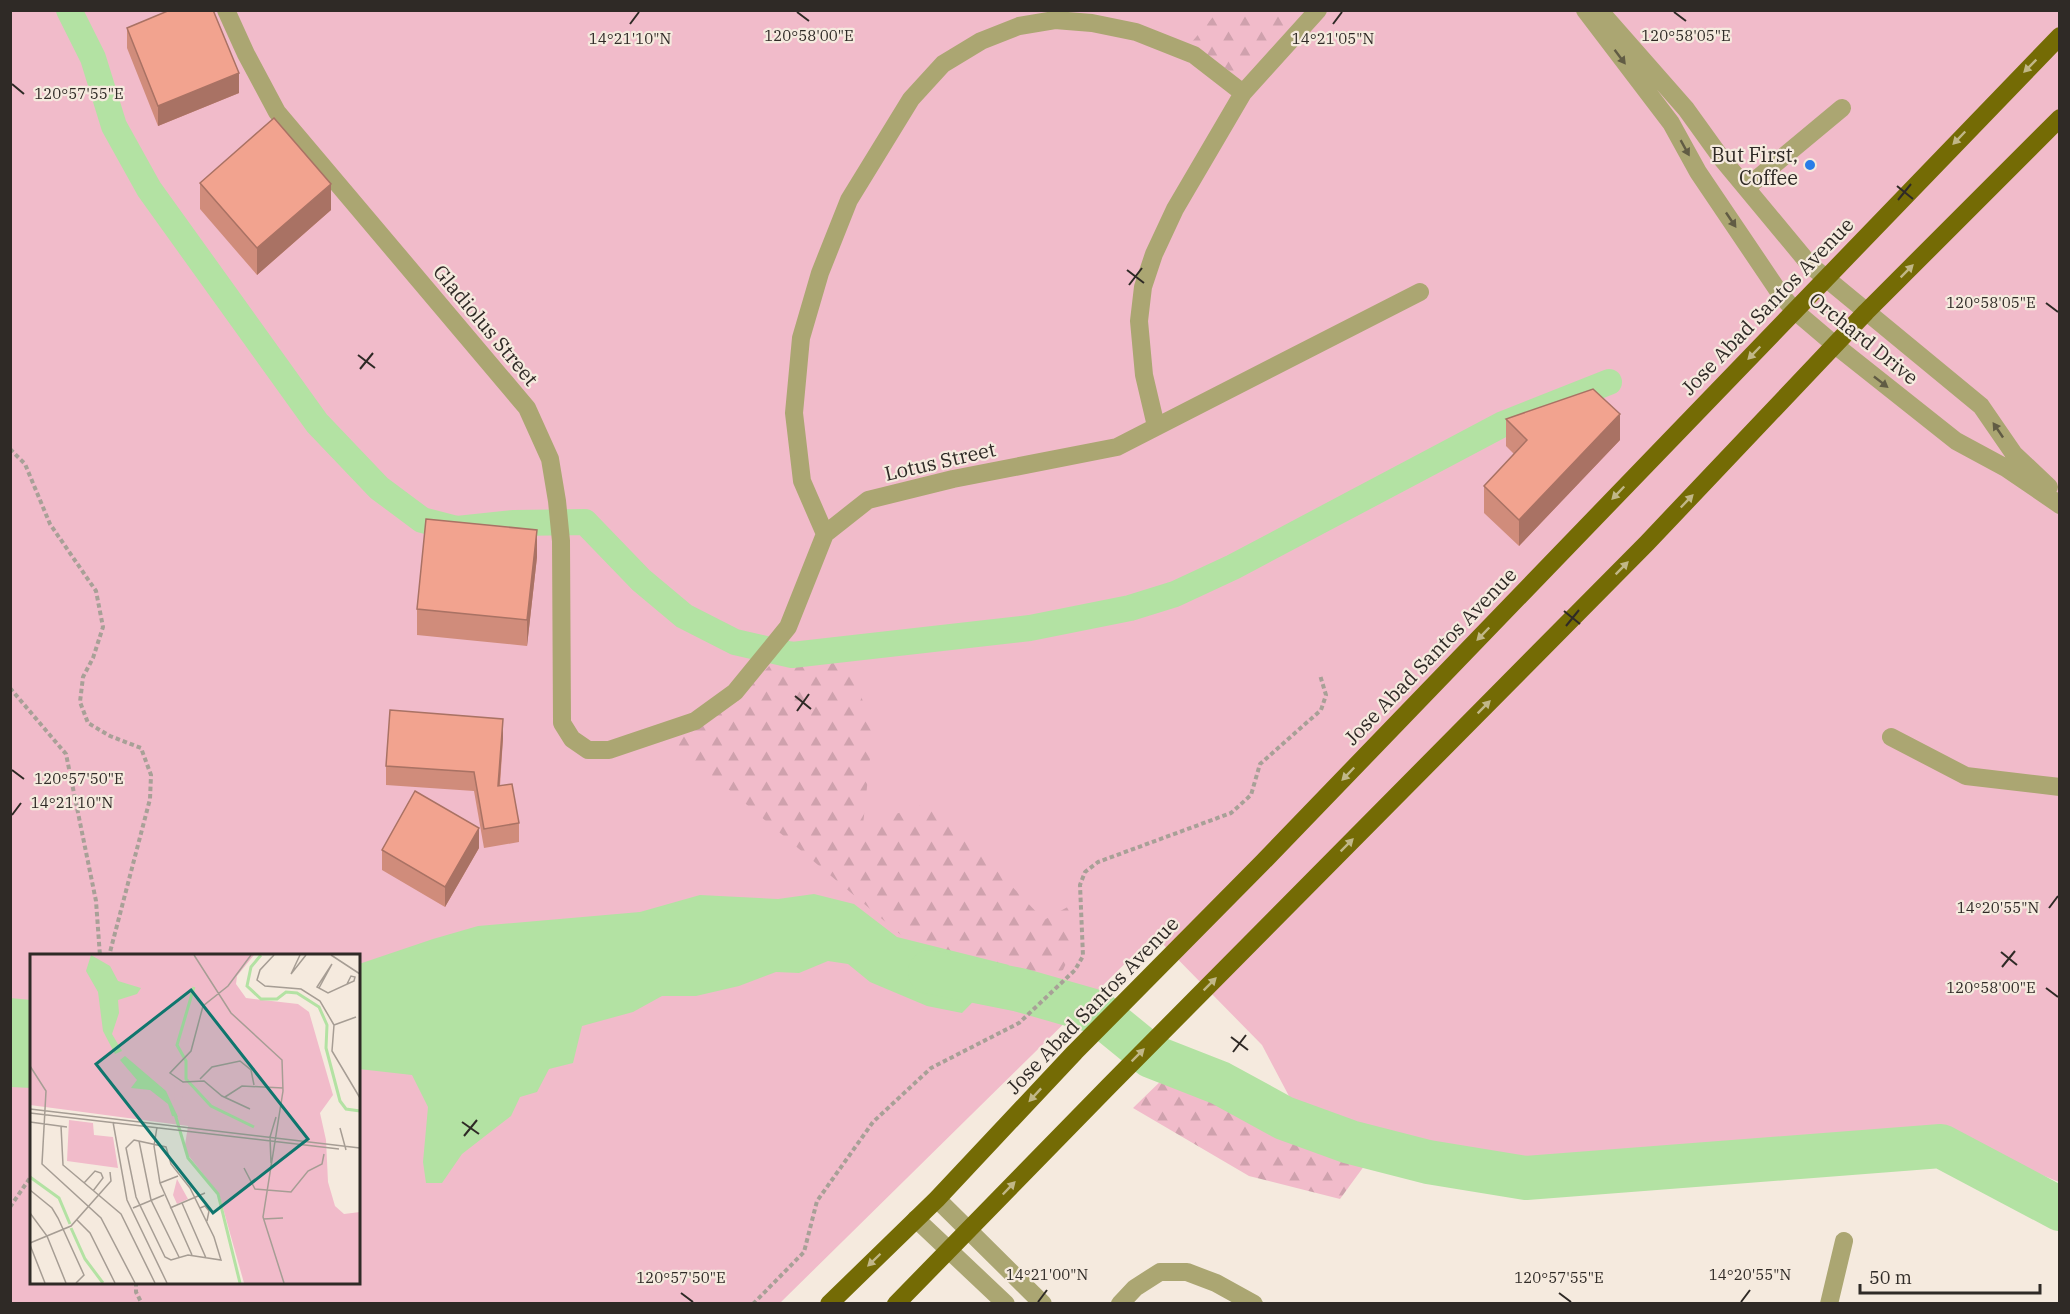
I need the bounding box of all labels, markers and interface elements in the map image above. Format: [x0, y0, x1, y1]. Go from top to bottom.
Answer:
text: 120°58'00"E [764, 26, 854, 45]
text: 120°58'05"E [1641, 26, 1731, 45]
text: 14°21'10"N [589, 29, 671, 48]
text: 14°21'05"N [1292, 29, 1374, 48]
one-way arrow [1614, 49, 1627, 65]
one-way arrow [2023, 58, 2037, 72]
text: 120°57'55"E [34, 84, 124, 103]
one-way arrow [1953, 131, 1967, 145]
one-way arrow [1680, 139, 1690, 156]
place label: But First, Coffee [1711, 141, 1798, 191]
marker: But First, Coffee [1803, 158, 1817, 172]
street label: Jose Abad Santos Avenue [1675, 211, 1859, 401]
one-way arrow [1725, 212, 1737, 228]
street label: Gladiolus Street [427, 259, 545, 391]
one-way arrow [1900, 264, 1914, 278]
street label: Orchard Drive [1804, 286, 1924, 390]
text: 120°58'05"E [1946, 293, 2036, 312]
one-way arrow [1747, 346, 1761, 361]
one-way arrow [1873, 375, 1888, 387]
one-way arrow [1992, 423, 2004, 439]
street label: Lotus Street [882, 435, 998, 487]
one-way arrow [1612, 486, 1626, 500]
one-way arrow [1680, 494, 1694, 508]
street label: Jose Abad Santos Avenue [1338, 561, 1522, 751]
one-way arrow [1614, 562, 1628, 576]
one-way arrow [1476, 626, 1490, 641]
one-way arrow [1477, 700, 1491, 714]
one-way arrow [1341, 767, 1355, 781]
text: 120°57'50"E [34, 769, 124, 788]
text: 14°21'10"N [31, 793, 113, 812]
one-way arrow [1340, 838, 1354, 853]
text: 14°20'55"N [1957, 898, 2039, 917]
street label: Jose Abad Santos Avenue [1000, 910, 1184, 1100]
inset map [30, 954, 360, 1284]
one-way arrow [1202, 977, 1216, 991]
text: 120°58'00"E [1946, 978, 2036, 997]
one-way arrow [1131, 1049, 1145, 1063]
one-way arrow [1028, 1087, 1042, 1102]
one-way arrow [1002, 1180, 1016, 1195]
one-way arrow [866, 1253, 881, 1267]
scale bar [1860, 1257, 2040, 1295]
text: 14°21'00"N [1006, 1265, 1088, 1284]
text: 14°20'55"N [1709, 1265, 1791, 1284]
text: 50 m [1869, 1266, 1912, 1289]
text: 120°57'50"E [636, 1268, 726, 1287]
text: 120°57'55"E [1514, 1268, 1604, 1287]

